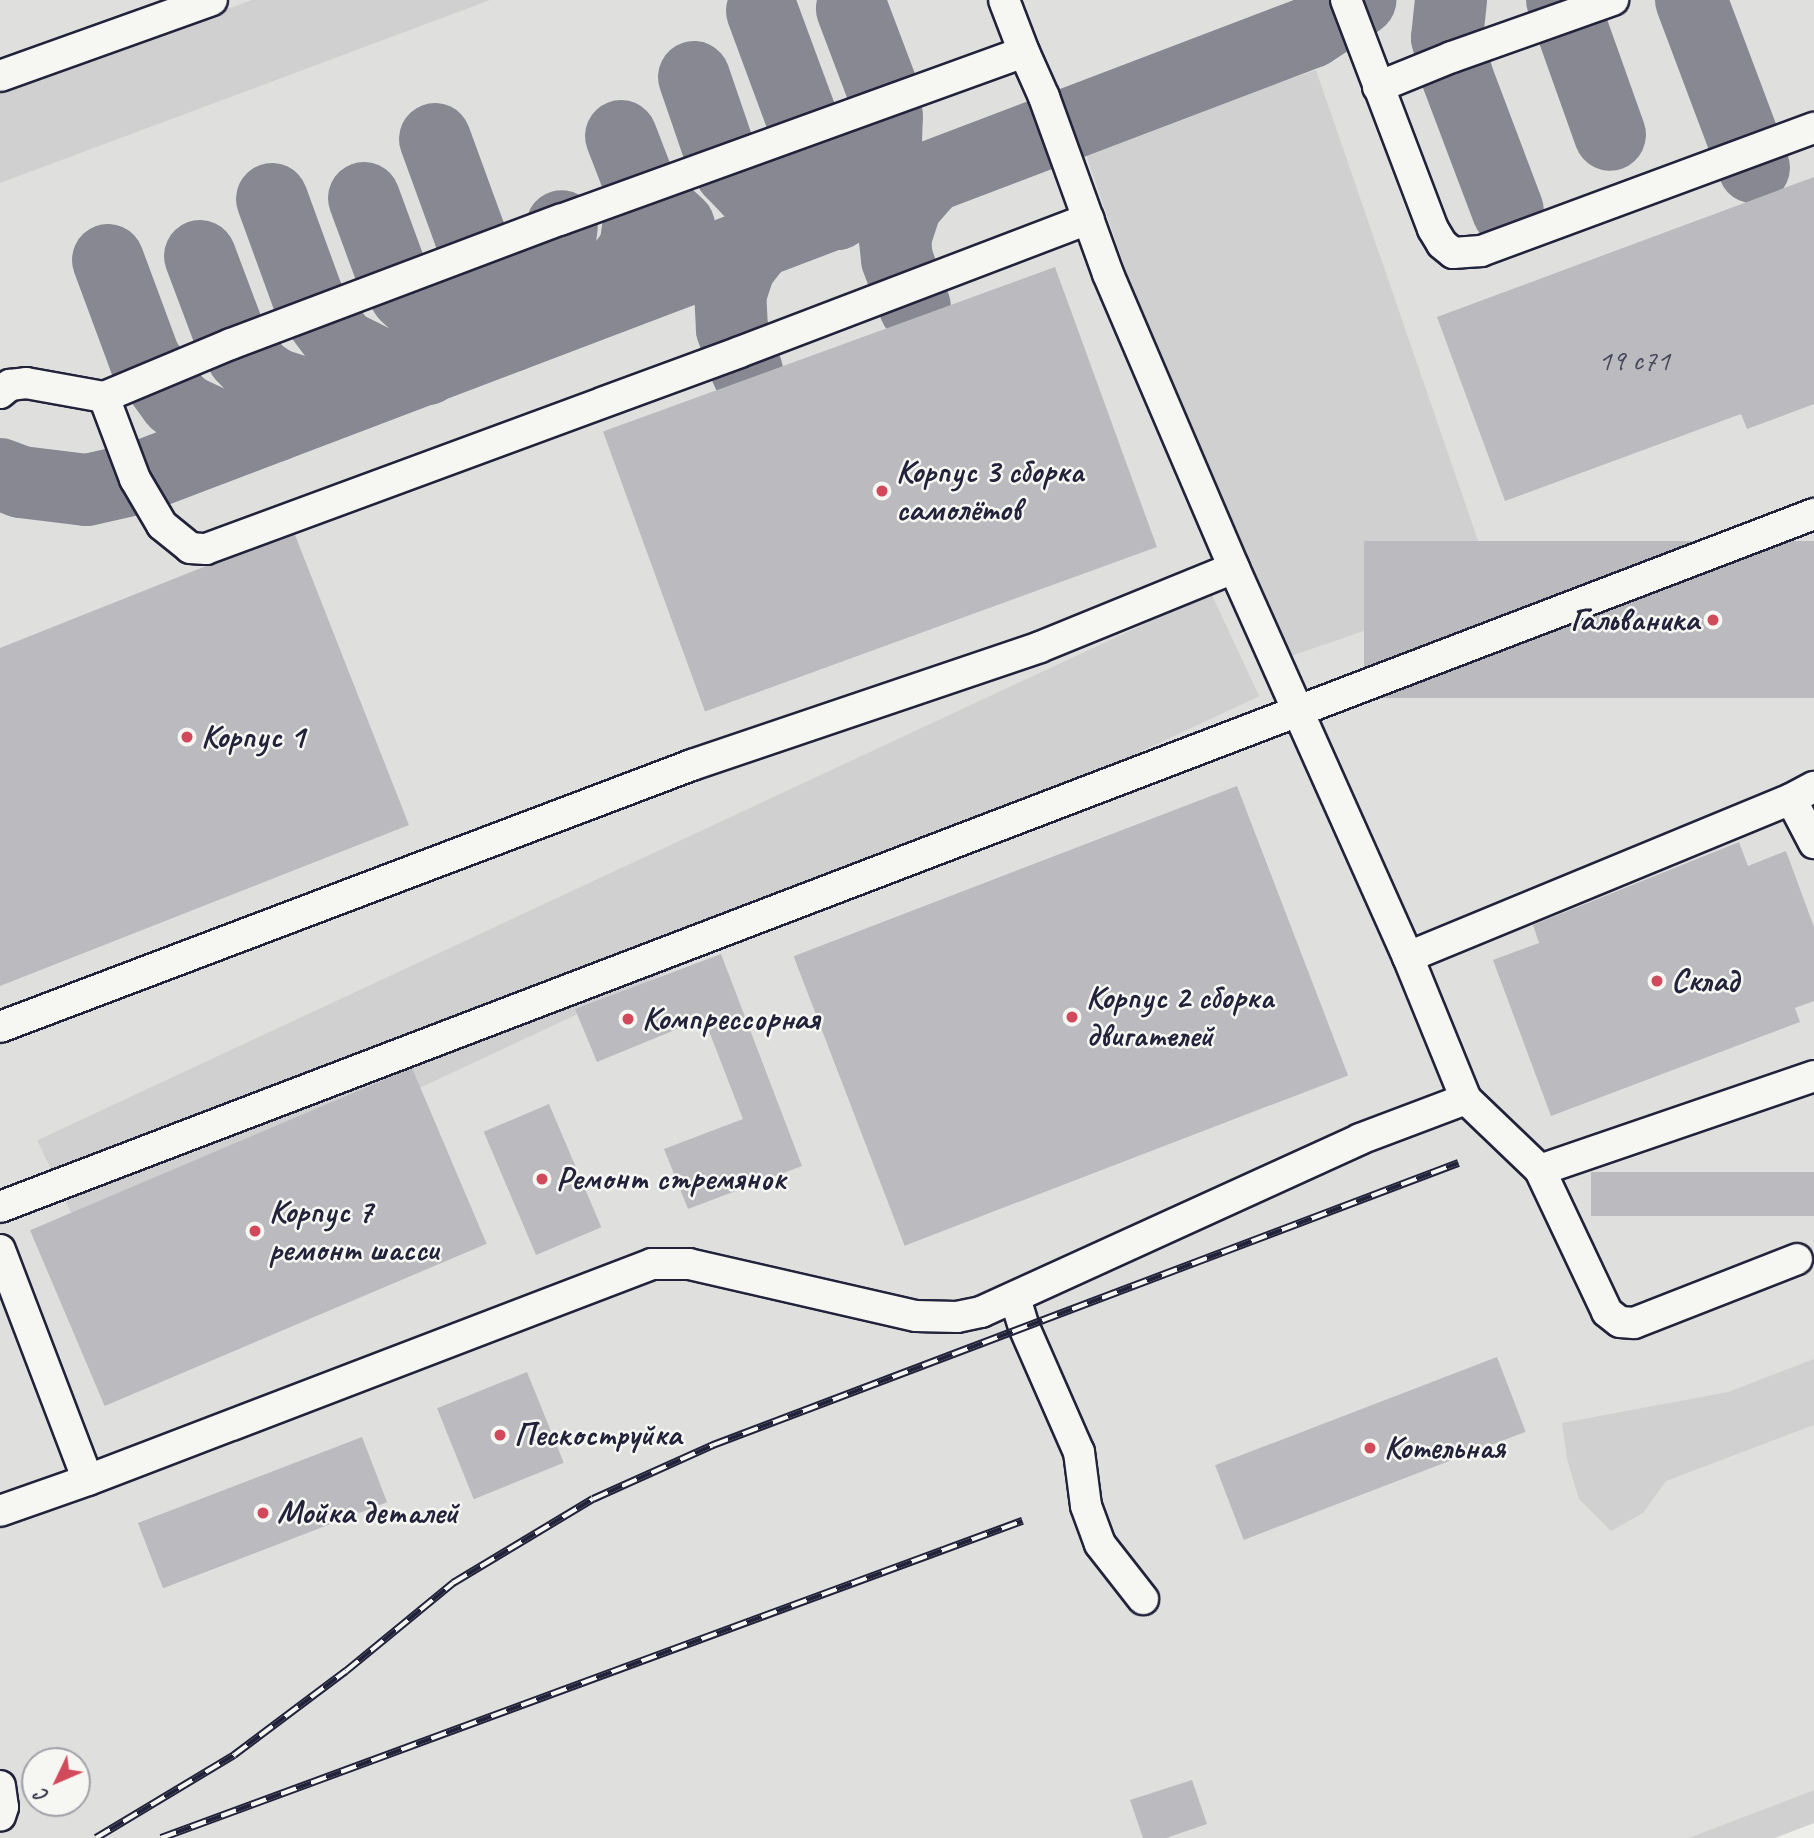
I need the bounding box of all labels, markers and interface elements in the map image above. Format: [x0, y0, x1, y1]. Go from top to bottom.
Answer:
house number: 19 с71 [1598, 342, 1670, 378]
place label: Корпус 3 сборка самолётов [896, 452, 1083, 530]
marker: Корпус 3 сборка самолётов [874, 483, 890, 499]
place label: Гальваника [1570, 600, 1699, 640]
marker: Гальваника [1705, 612, 1721, 628]
place label: Корпус 1 [201, 717, 305, 757]
marker: Корпус 1 [179, 729, 195, 745]
place label: Склад [1671, 961, 1739, 1001]
marker: Склад [1649, 973, 1665, 989]
place label: Корпус 2 сборка двигателей [1086, 978, 1273, 1056]
place label: Компрессорная [642, 999, 819, 1039]
marker: Корпус 2 сборка двигателей [1064, 1009, 1080, 1025]
marker: Компрессорная [620, 1011, 636, 1027]
place label: Ремонт стремянок [556, 1159, 786, 1199]
marker: Ремонт стремянок [534, 1171, 550, 1187]
place label: Корпус 7 ремонт шасси [269, 1192, 444, 1270]
marker: Корпус 7 ремонт шасси [247, 1223, 263, 1239]
place label: Пескоструйка [514, 1415, 681, 1455]
marker: Пескоструйка [492, 1427, 508, 1443]
place label: Котельная [1384, 1428, 1505, 1468]
marker: Котельная [1362, 1440, 1378, 1456]
place label: Мойка деталей [277, 1493, 461, 1533]
marker: Мойка деталей [255, 1505, 271, 1521]
north arrow [21, 1747, 91, 1817]
text: С [30, 1784, 54, 1807]

